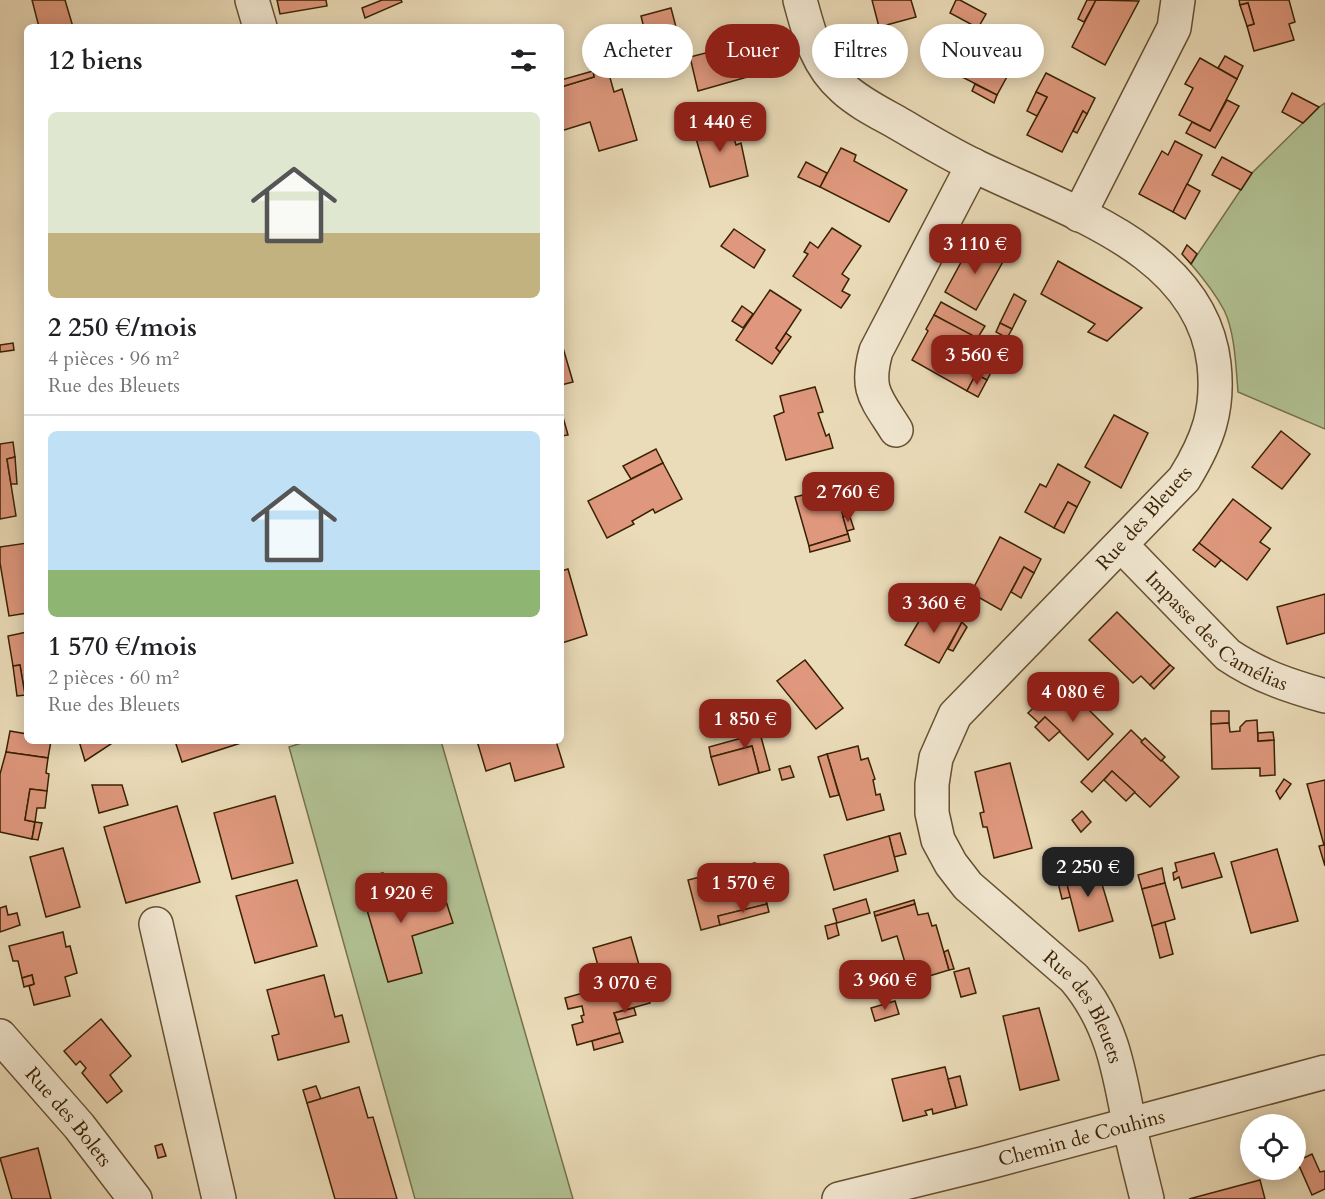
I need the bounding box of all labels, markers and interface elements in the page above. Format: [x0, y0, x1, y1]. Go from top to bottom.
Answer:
chip: Acheter [582, 24, 693, 78]
chip: Louer [705, 24, 800, 78]
chip: Filtres [812, 24, 908, 78]
chip: Nouveau [920, 24, 1044, 78]
text: 12 biens [48, 43, 143, 78]
icon: filters [507, 44, 540, 77]
pin: 1 440 € [665, 102, 775, 153]
text: 1 440 € [688, 108, 752, 135]
icon: home [240, 151, 348, 259]
pin: 3 110 € [920, 224, 1030, 275]
text: 3 110 € [943, 230, 1007, 257]
text: 2 250 €/mois [48, 310, 197, 345]
pin: 3 560 € [922, 335, 1032, 386]
text: 3 560 € [945, 341, 1009, 368]
text: 4 pièces · 96 m² [48, 345, 179, 372]
text: Rue des Bleuets [48, 372, 180, 399]
street label: Rue des Bleuets [1090, 460, 1198, 576]
icon: home [240, 470, 348, 578]
pin: 2 760 € [793, 472, 903, 523]
text: 2 760 € [816, 478, 880, 505]
street label: Impasse des Camélias [1140, 565, 1292, 697]
pin: 3 360 € [879, 583, 989, 634]
text: 3 360 € [902, 589, 966, 616]
text: 1 570 €/mois [48, 629, 197, 664]
text: 2 pièces · 60 m² [48, 664, 179, 691]
pin: 4 080 € [1018, 672, 1128, 723]
text: 4 080 € [1041, 678, 1105, 705]
text: Rue des Bleuets [48, 691, 180, 718]
pin: 1 850 € [690, 699, 800, 750]
text: 1 850 € [713, 705, 777, 732]
pin: 2 250 € [1033, 847, 1143, 898]
text: 2 250 € [1056, 853, 1120, 880]
pin: 1 570 € [688, 863, 798, 914]
text: 1 570 € [711, 869, 775, 896]
pin: 1 920 € [346, 873, 456, 924]
text: 1 920 € [369, 879, 433, 906]
street label: Rue des Bleuets [1038, 944, 1129, 1066]
pin: 3 960 € [830, 960, 940, 1011]
pin: 3 070 € [570, 963, 680, 1014]
text: 3 960 € [853, 966, 917, 993]
text: 3 070 € [593, 969, 657, 996]
street label: Rue des Bolets [19, 1061, 119, 1172]
street label: Chemin de Couhins [995, 1102, 1168, 1173]
map controls [1240, 1114, 1306, 1180]
button: locate [1240, 1114, 1306, 1180]

